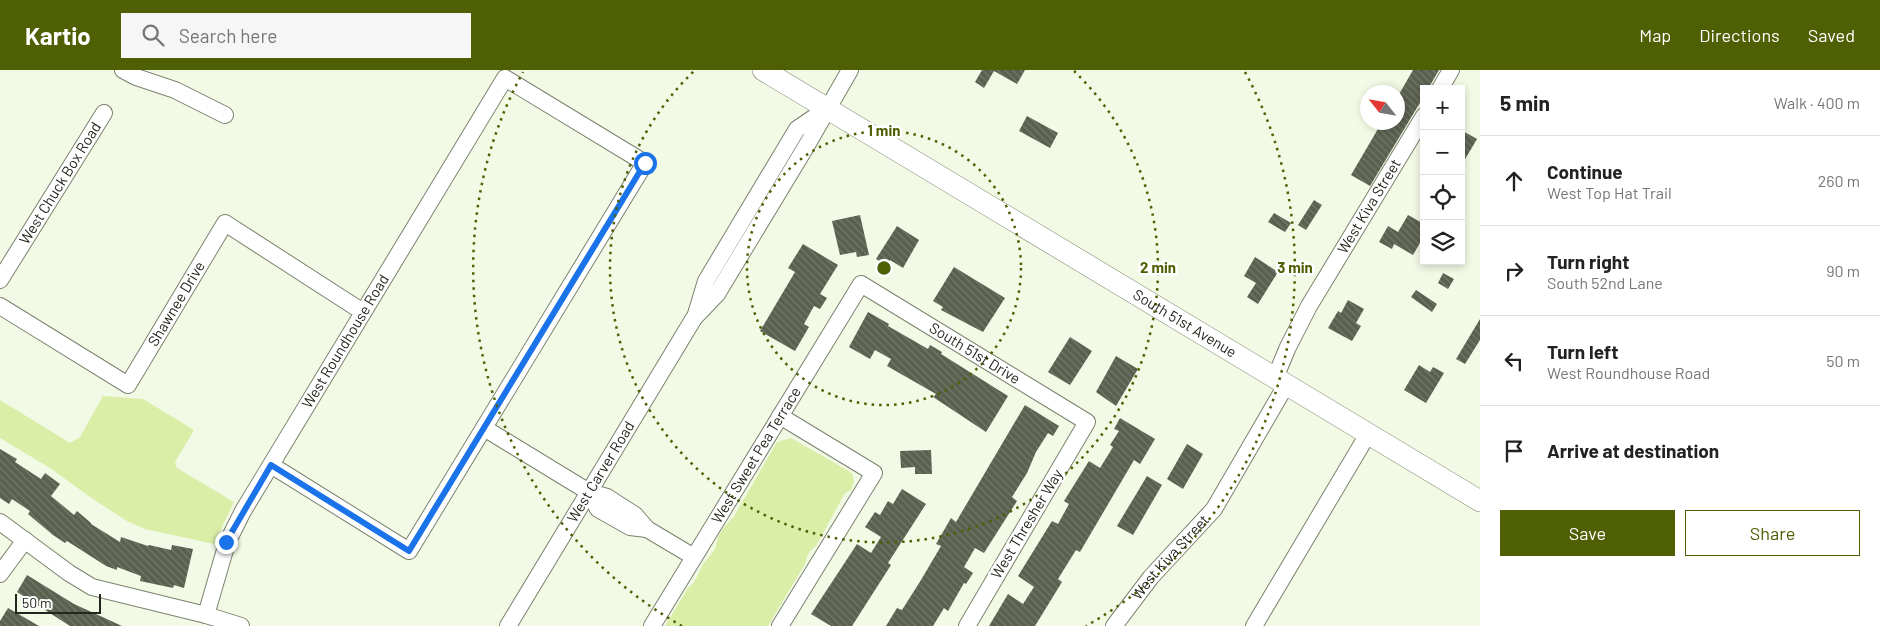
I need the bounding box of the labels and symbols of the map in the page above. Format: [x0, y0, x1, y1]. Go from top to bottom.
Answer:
north arrow [1360, 85, 1405, 130]
street label: West Chuck Box Road [15, 118, 104, 247]
text: 1 min [868, 121, 900, 139]
route start [634, 152, 657, 175]
street label: West Kiva Street [1333, 155, 1404, 257]
street label: Shawnee Drive [143, 258, 208, 349]
text: 2 min [1140, 258, 1176, 276]
text: 3 min [1277, 258, 1313, 276]
centre of rings [875, 259, 893, 277]
street label: West Roundhouse Road [297, 271, 392, 411]
street label: South 51st Avenue [1130, 285, 1240, 361]
street label: South 51st Drive [926, 318, 1024, 387]
street label: West Sweet Pea Terrace [707, 383, 804, 526]
street label: West Carver Road [563, 417, 638, 525]
street label: West Thresher Way [986, 465, 1066, 581]
street label: West Kiva Street [1127, 510, 1212, 603]
route end [215, 531, 238, 554]
scale bar [15, 591, 101, 614]

